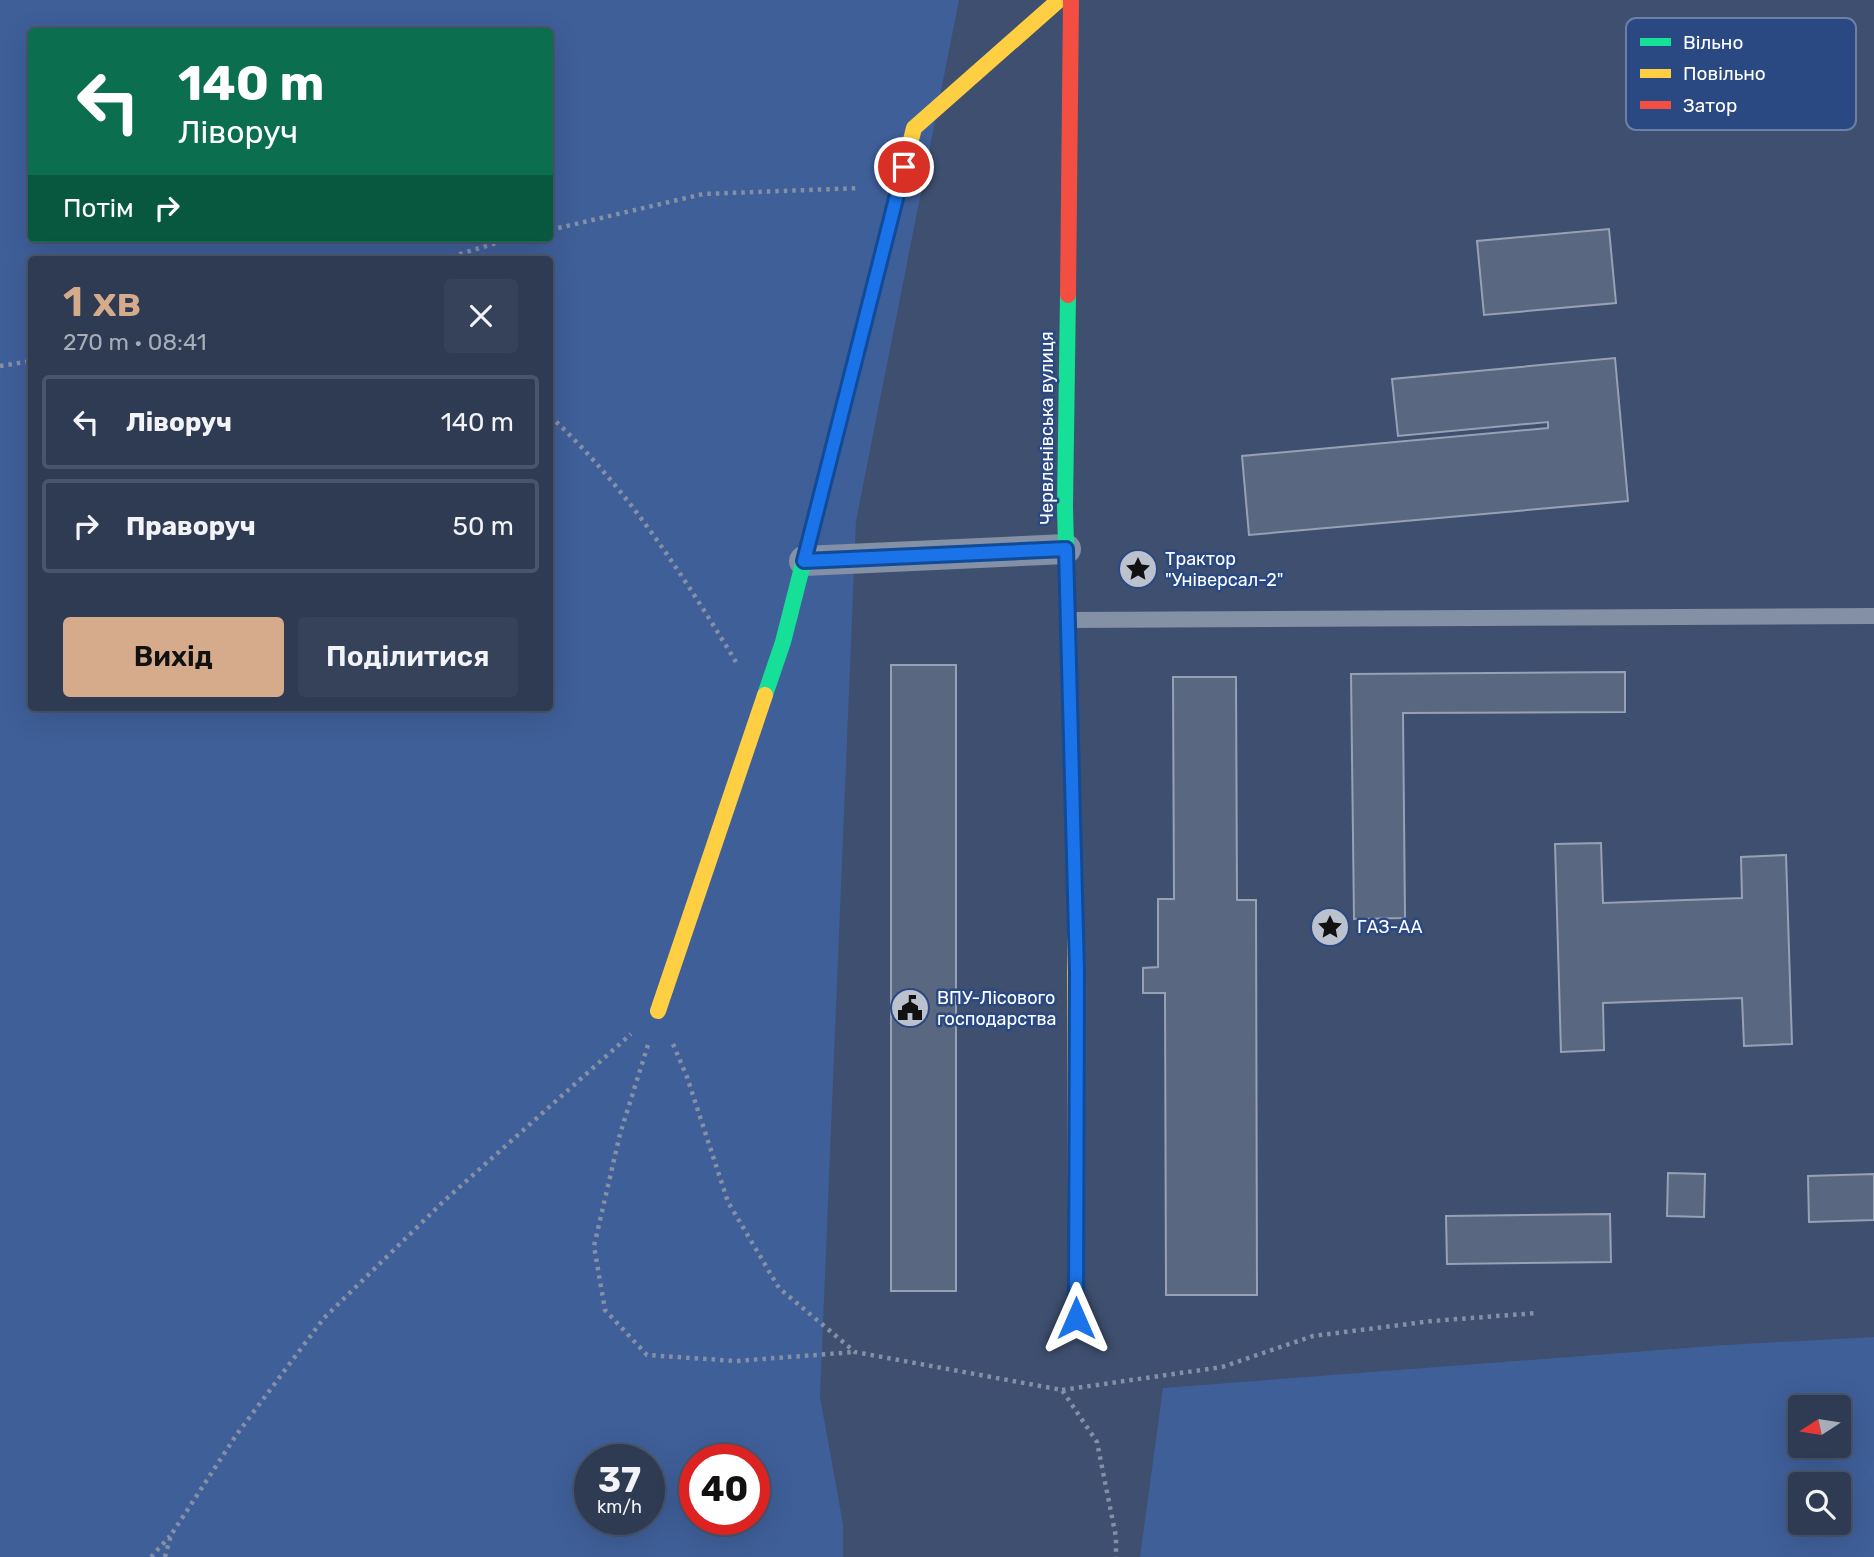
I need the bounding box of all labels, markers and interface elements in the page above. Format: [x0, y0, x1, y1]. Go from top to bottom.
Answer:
legend [1626, 18, 1856, 130]
text: Вільно [1683, 31, 1743, 54]
text: 140 m [178, 54, 324, 112]
icon: left [63, 56, 154, 147]
text: Повільно [1683, 62, 1766, 85]
text: Затор [1683, 94, 1737, 117]
text: Ліворуч [178, 113, 298, 151]
pin [874, 137, 934, 197]
icon: arrive [885, 148, 923, 186]
icon: right [148, 189, 186, 227]
text: Потім [63, 193, 134, 224]
text: 1 хв [63, 277, 142, 327]
button: close [444, 279, 518, 353]
text: 270 m · 08:41 [63, 328, 207, 356]
street label: Червленівська вулиця [1036, 331, 1058, 525]
icon: left [67, 403, 105, 441]
text: Ліворуч [126, 407, 232, 438]
text: 140 m [441, 407, 514, 438]
icon: right [67, 507, 105, 545]
text: Праворуч [126, 511, 256, 542]
text: 50 m [453, 511, 514, 542]
place icon: Трактор "Універсал-2" [1117, 548, 1159, 590]
place label: Трактор "Універсал-2" [1165, 548, 1283, 591]
button: Вихід [63, 617, 284, 697]
button: Поділитися [298, 617, 518, 697]
place icon: ГАЗ-АА [1309, 906, 1351, 948]
place label: ГАЗ-АА [1357, 916, 1422, 938]
public building icon: ВПУ-Лісового господарства [889, 987, 931, 1029]
place label: ВПУ-Лісового господарства [937, 987, 1056, 1030]
position arrow [1039, 1281, 1113, 1355]
north arrow [1788, 1395, 1852, 1458]
map controls [1788, 1395, 1851, 1535]
speed limit sign: 40 [679, 1444, 770, 1535]
text: 37 [598, 1459, 641, 1501]
button: search [1788, 1472, 1851, 1535]
text: km/h [597, 1496, 642, 1518]

